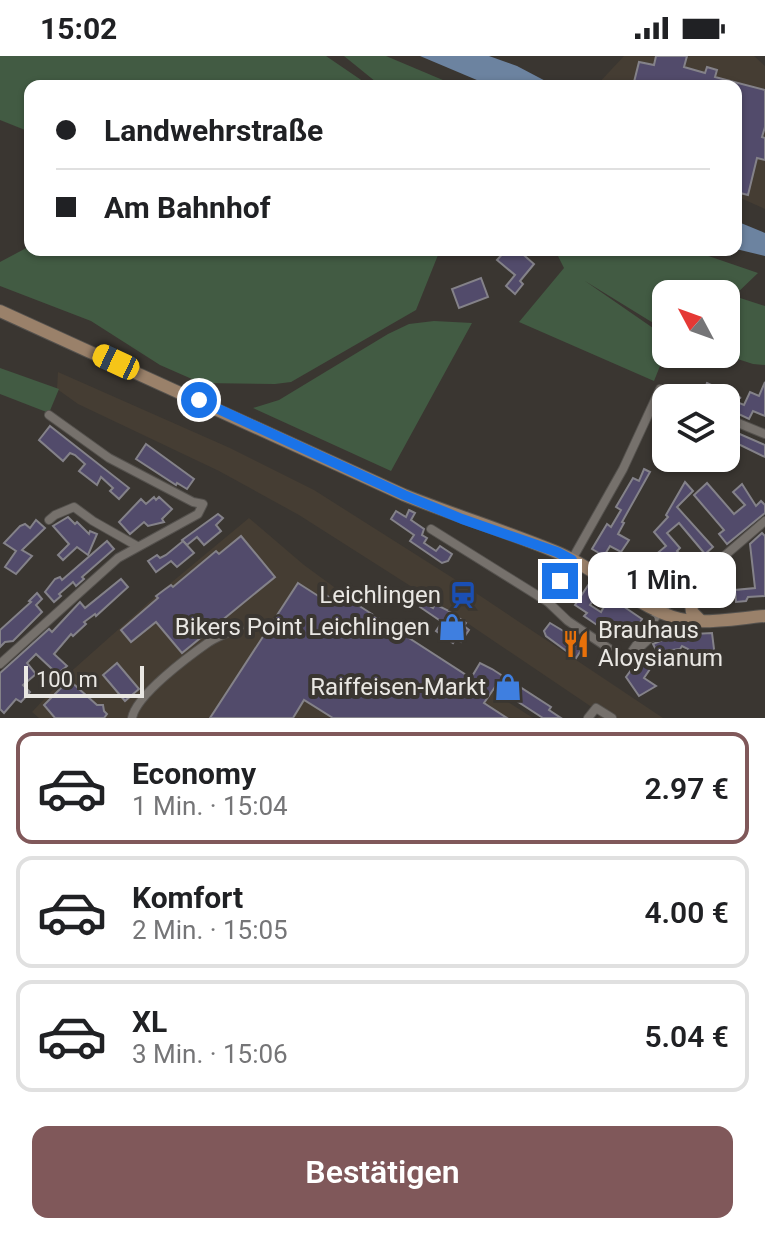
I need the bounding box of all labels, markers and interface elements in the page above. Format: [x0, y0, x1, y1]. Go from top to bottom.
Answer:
text: 15:02 [40, 11, 117, 46]
text: Landwehrstraße [104, 113, 323, 148]
text: Am Bahnhof [104, 190, 270, 225]
north arrow [652, 280, 740, 368]
map controls [652, 280, 740, 472]
car [89, 341, 143, 383]
route start [181, 382, 217, 418]
button: layers [652, 384, 740, 472]
callout: 1 Min. [588, 553, 736, 609]
route end [542, 563, 578, 599]
text: 1 Min. [626, 565, 698, 595]
station icon: Leichlingen [448, 580, 478, 610]
place label: Leichlingen [319, 581, 441, 609]
shop icon: Bikers Point Leichlingen [437, 612, 467, 642]
place label: Bikers Point Leichlingen [175, 613, 430, 641]
place label: Brauhaus Aloysianum [598, 616, 723, 672]
restaurant icon: Brauhaus Aloysianum [561, 629, 591, 659]
scale bar [24, 662, 144, 698]
text: 100 m [36, 667, 98, 692]
shop icon: Raiffeisen-Markt [493, 672, 523, 702]
place label: Raiffeisen-Markt [310, 673, 486, 701]
icon: car [36, 752, 108, 824]
text: Economy [132, 756, 256, 791]
text: 2.97 € [644, 771, 729, 806]
text: 1 Min. · 15:04 [132, 791, 288, 821]
icon: car [36, 876, 108, 948]
text: Komfort [132, 880, 243, 915]
text: 4.00 € [644, 895, 729, 930]
text: 2 Min. · 15:05 [132, 915, 288, 945]
icon: car [36, 1000, 108, 1072]
text: XL [132, 1004, 167, 1039]
text: 5.04 € [644, 1019, 729, 1054]
text: 3 Min. · 15:06 [132, 1039, 288, 1069]
button: Bestätigen [32, 1126, 733, 1218]

